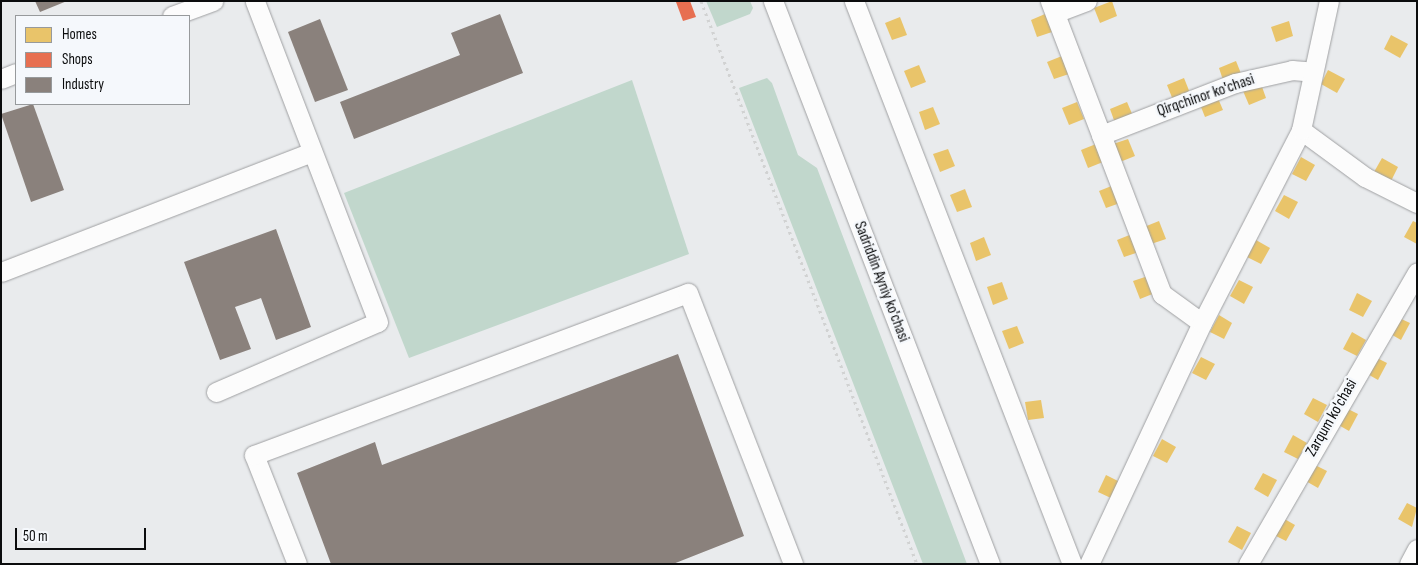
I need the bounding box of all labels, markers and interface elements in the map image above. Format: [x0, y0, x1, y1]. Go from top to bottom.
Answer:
legend [15, 15, 190, 105]
text: Homes [62, 25, 97, 44]
text: Shops [62, 50, 93, 69]
street label: Qirqchinor ko'chasi [1155, 70, 1257, 122]
text: Industry [62, 75, 104, 94]
street label: Sadriddin Ayniy ko'chasi [849, 219, 913, 345]
street label: Zarqum ko'chasi [1302, 376, 1362, 460]
scale bar [18, 518, 149, 550]
text: 50 m [23, 527, 48, 546]

